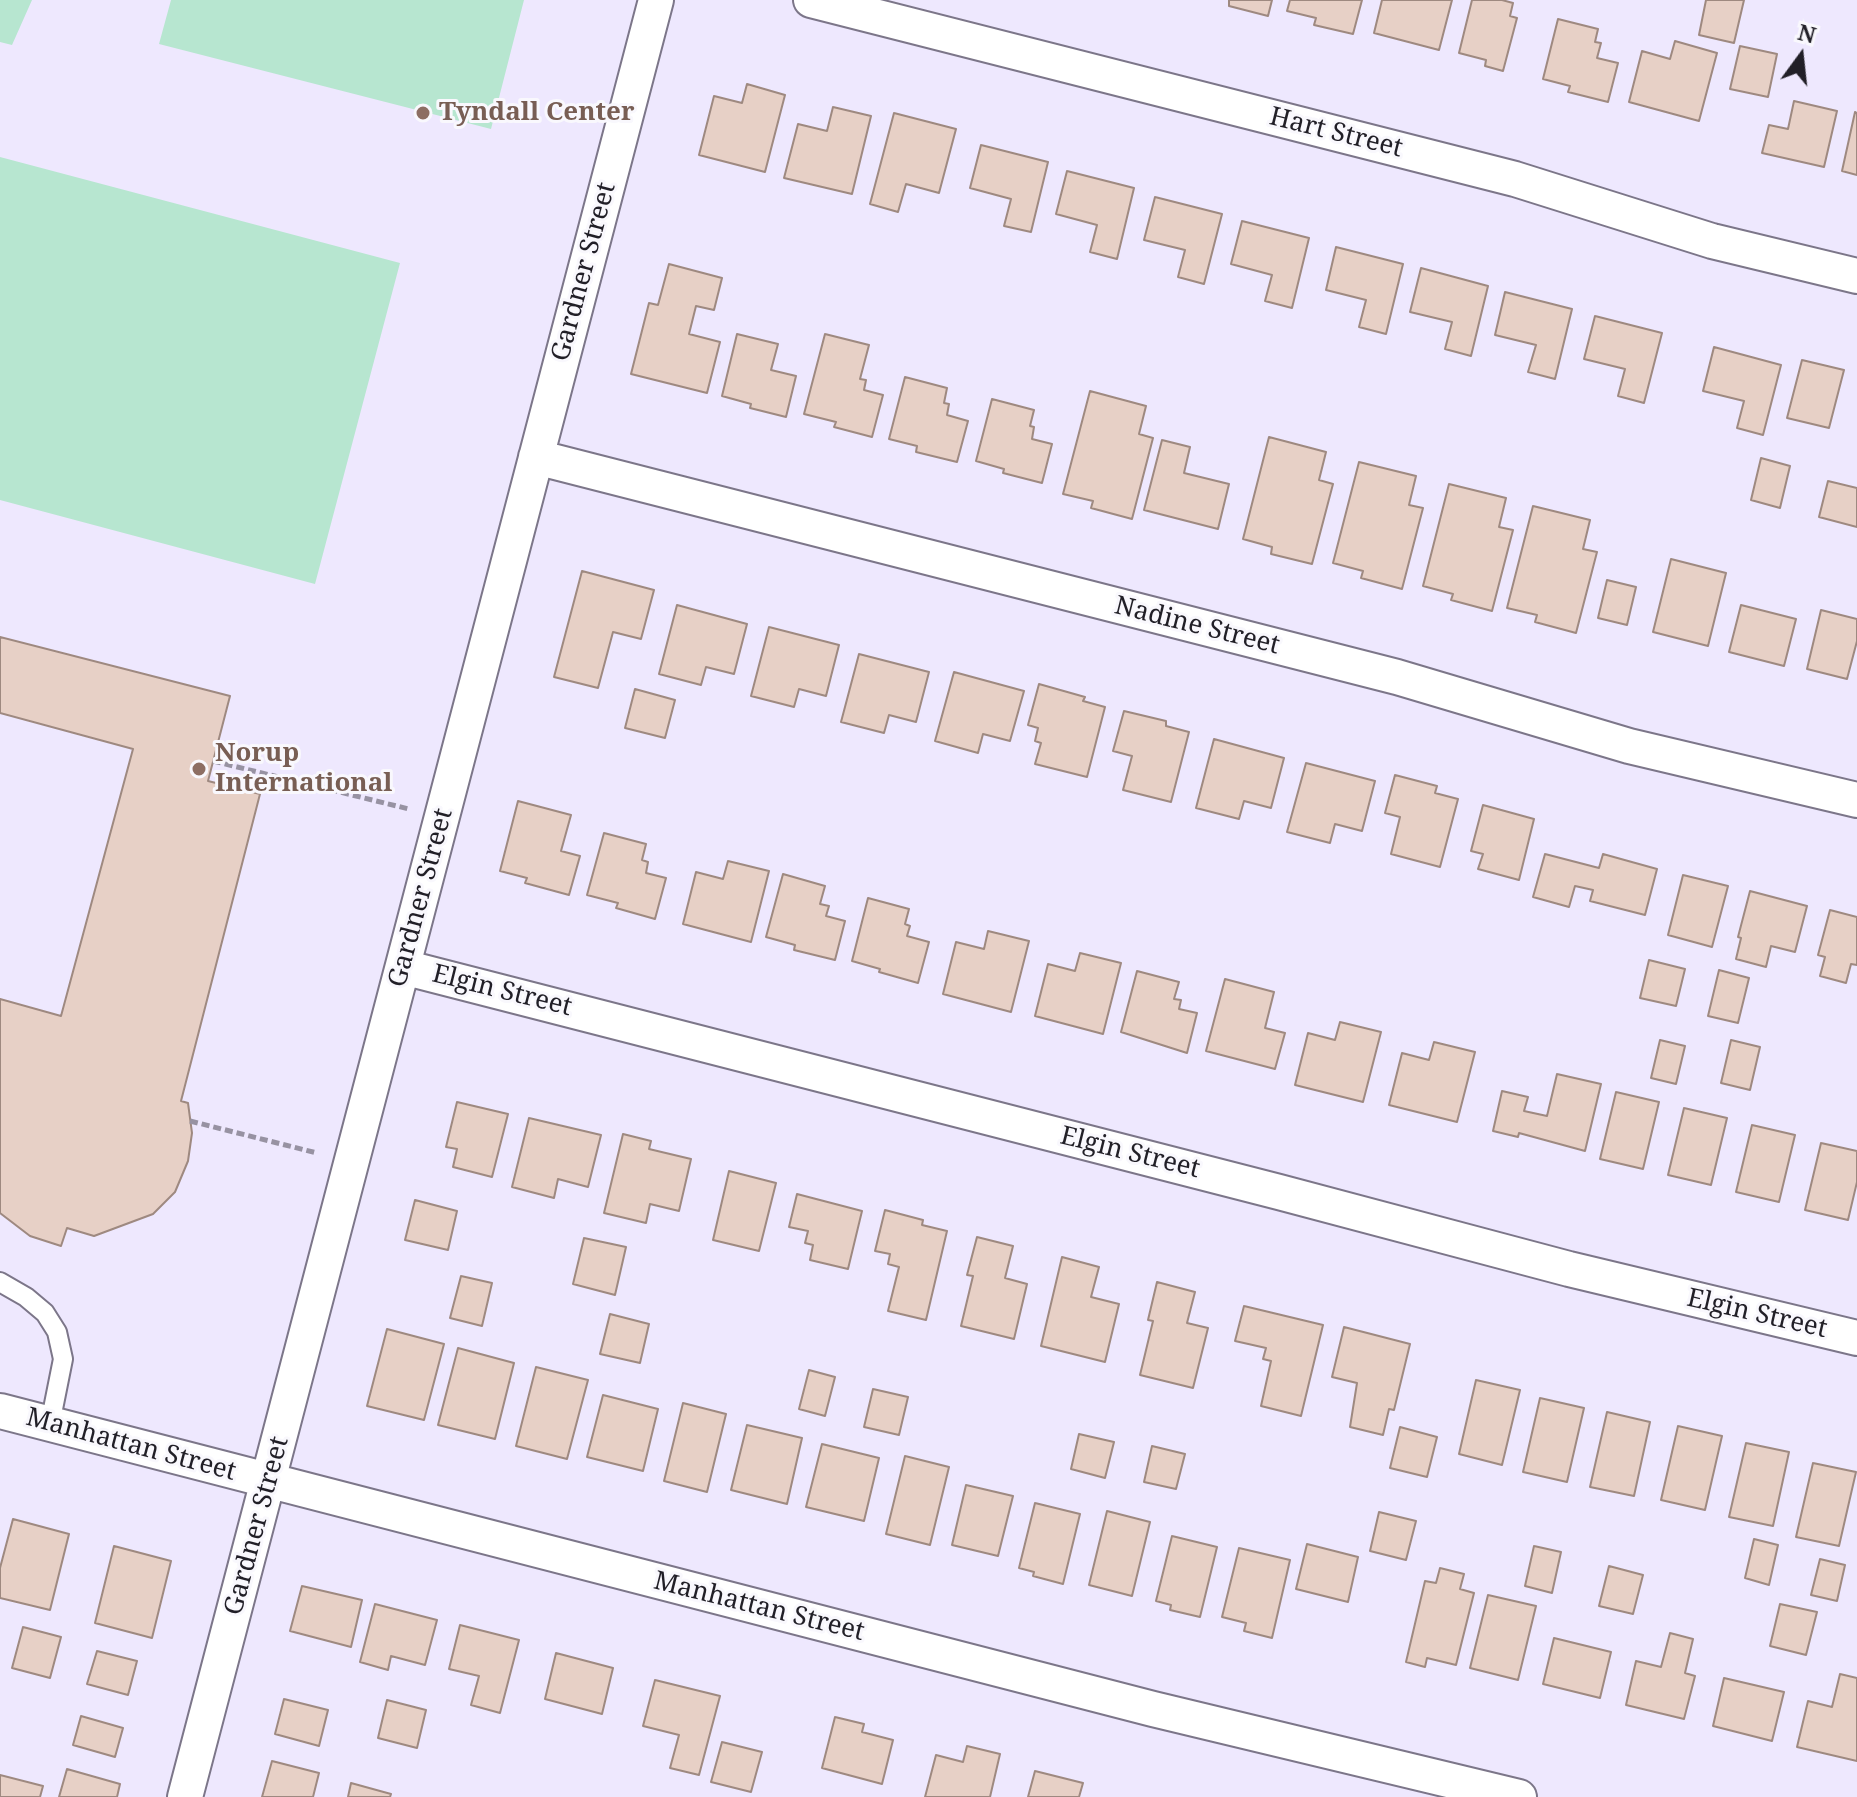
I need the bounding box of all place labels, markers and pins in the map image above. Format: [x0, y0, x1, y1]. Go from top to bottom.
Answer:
place label: Tyndall Center [439, 97, 635, 129]
marker: Tyndall Center [414, 104, 432, 122]
place label: Norup International [215, 738, 392, 800]
marker: Norup International [190, 760, 208, 778]

